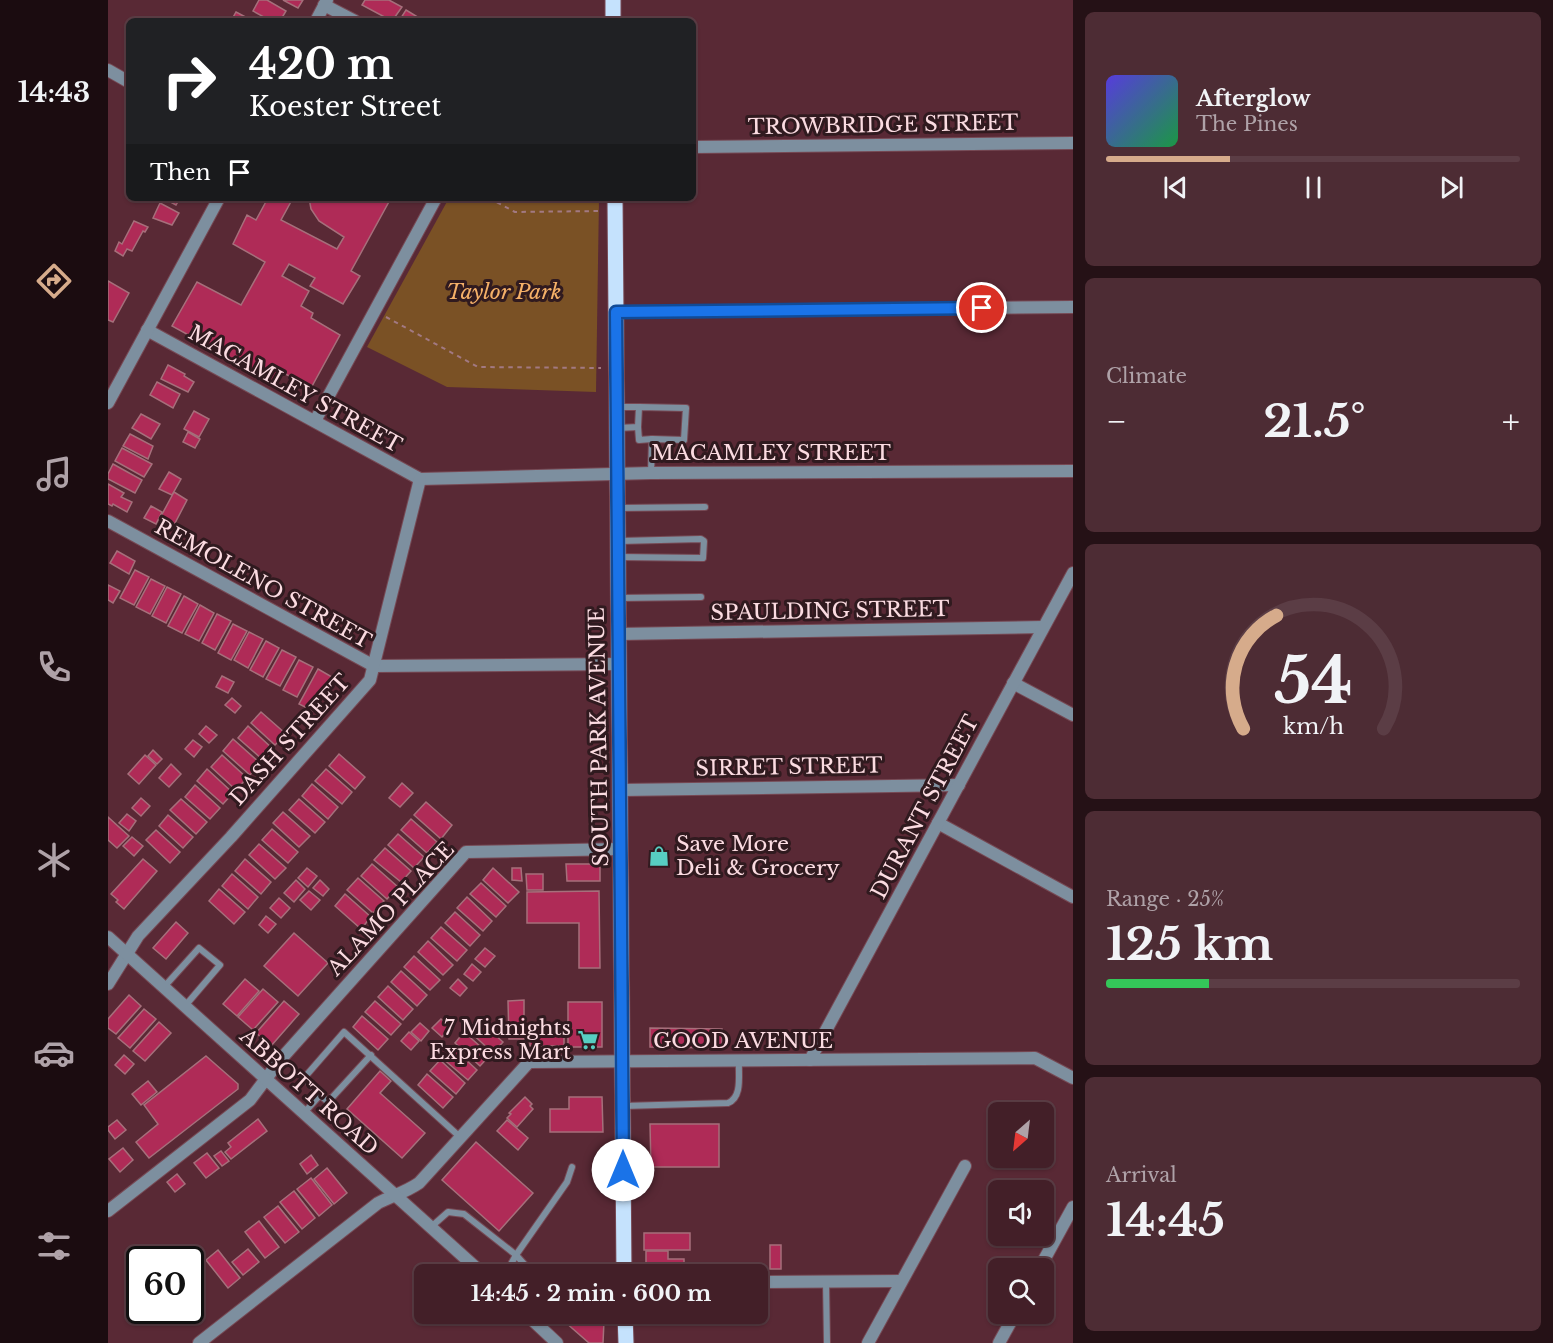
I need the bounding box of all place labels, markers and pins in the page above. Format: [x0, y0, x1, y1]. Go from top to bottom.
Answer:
pin [956, 282, 1007, 333]
place label: Save More Deli & Grocery [676, 831, 840, 881]
shop icon: Save More Deli & Grocery [647, 844, 671, 868]
place label: 7 Midnights Express Mart [429, 1015, 571, 1065]
supermarket icon: 7 Midnights Express Mart [576, 1028, 600, 1052]

